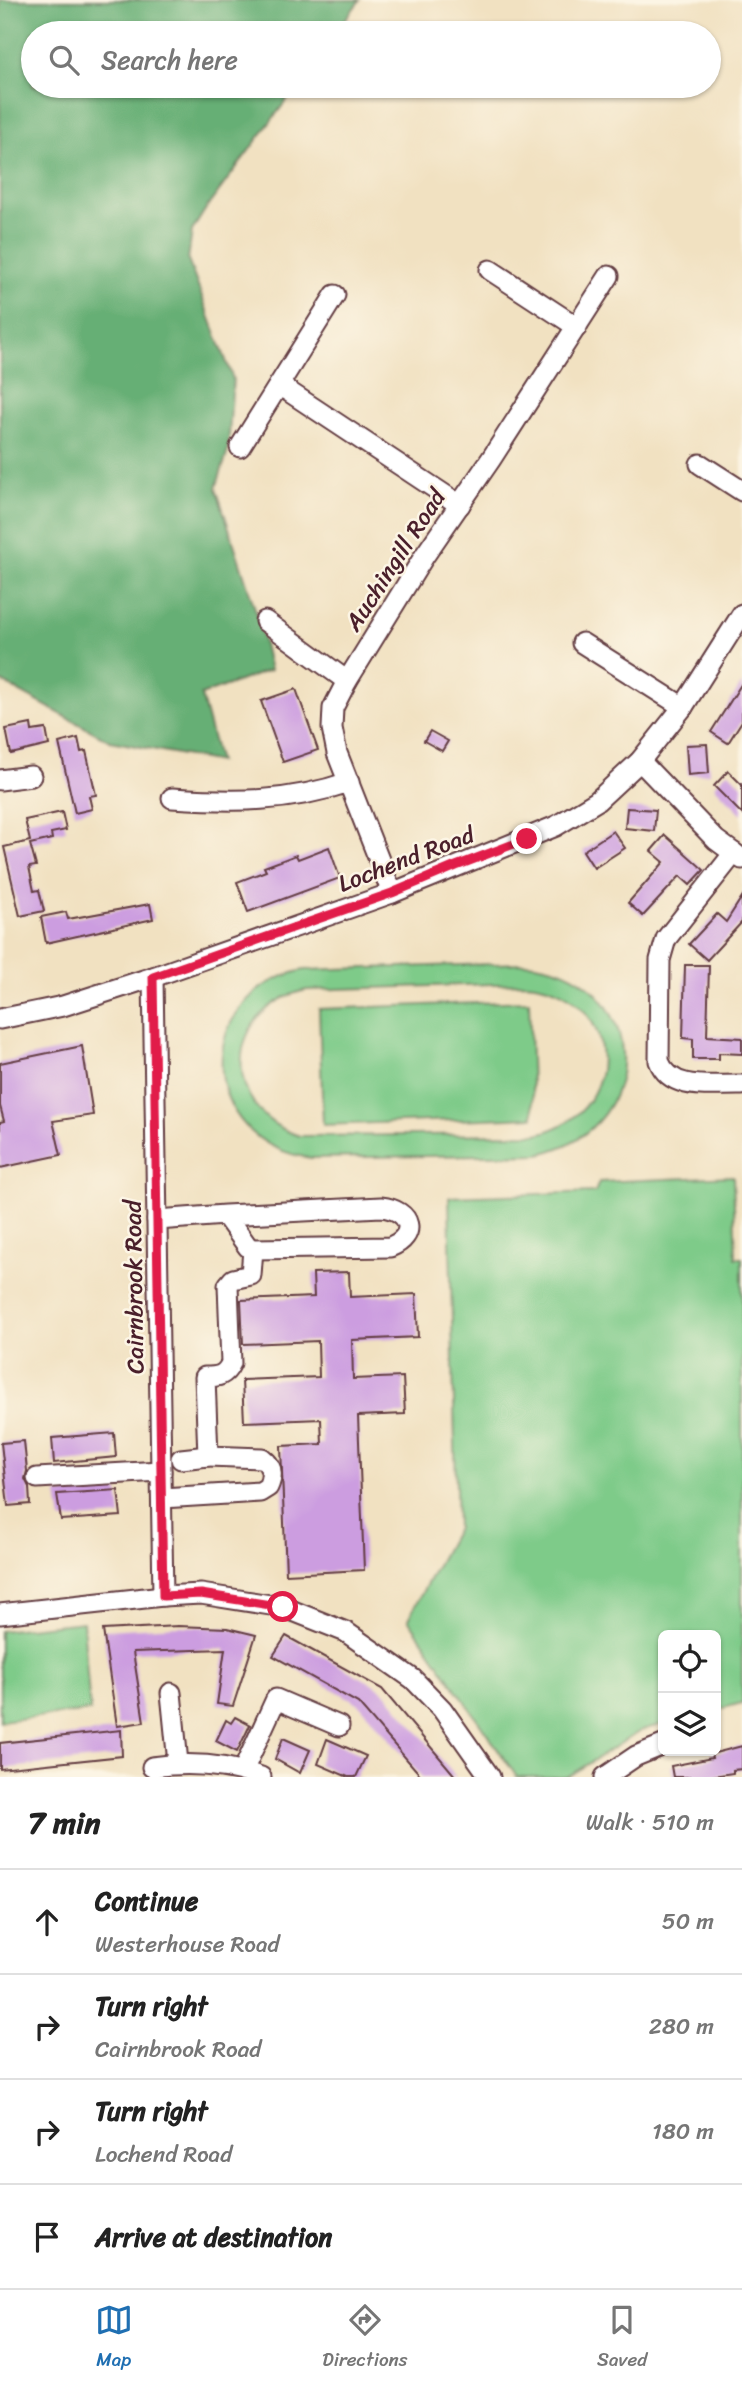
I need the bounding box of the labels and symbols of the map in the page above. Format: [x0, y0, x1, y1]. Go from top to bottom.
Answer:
street label: Auchingill Road [332, 478, 458, 641]
street label: Lochend Road [332, 813, 482, 904]
route end [511, 823, 542, 854]
street label: Cairnbrook Road [111, 1199, 157, 1374]
route start [267, 1591, 298, 1622]

